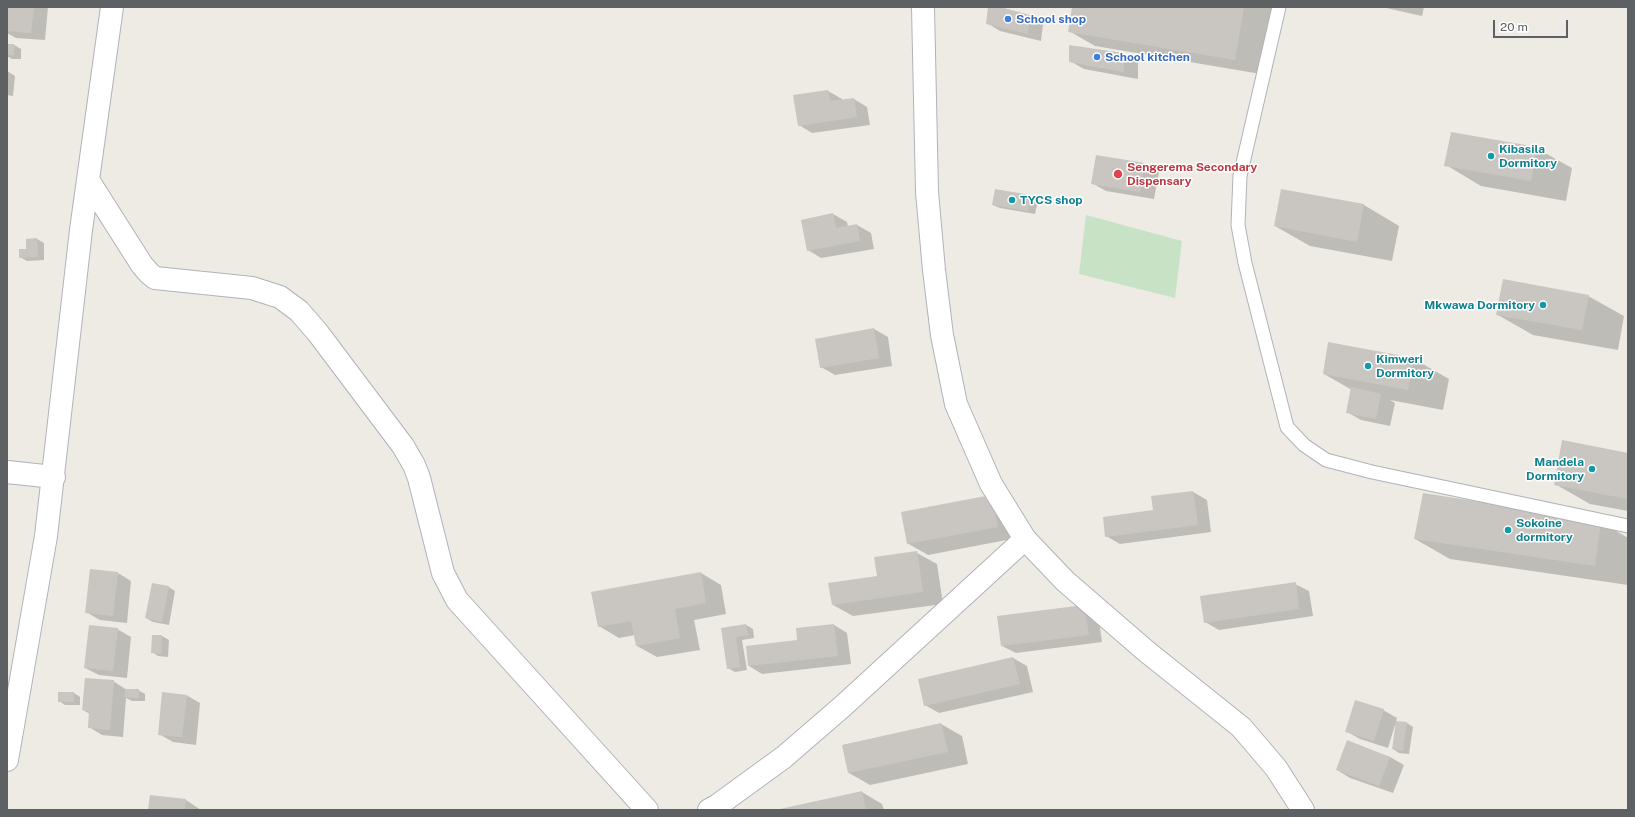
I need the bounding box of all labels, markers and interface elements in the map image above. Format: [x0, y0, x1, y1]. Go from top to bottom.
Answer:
place label: School shop [1016, 12, 1086, 26]
scale bar [1495, 12, 1570, 38]
marker: School shop [1003, 14, 1013, 24]
text: 20 m [1500, 20, 1528, 34]
place label: School kitchen [1105, 50, 1190, 64]
marker: School kitchen [1092, 52, 1102, 62]
place label: Kibasila Dormitory [1499, 142, 1557, 170]
marker: Kibasila Dormitory [1486, 151, 1496, 161]
place label: Sengerema Secondary Dispensary [1127, 160, 1257, 188]
marker: Sengerema Secondary Dispensary [1112, 168, 1124, 180]
place label: TYCS shop [1020, 193, 1083, 207]
marker: TYCS shop [1007, 195, 1017, 205]
place label: Mkwawa Dormitory [1424, 298, 1535, 312]
marker: Mkwawa Dormitory [1538, 300, 1548, 310]
place label: Kimweri Dormitory [1376, 352, 1434, 380]
marker: Kimweri Dormitory [1363, 361, 1373, 371]
place label: Mandela Dormitory [1526, 455, 1584, 483]
marker: Mandela Dormitory [1587, 464, 1597, 474]
place label: Sokoine dormitory [1516, 516, 1573, 544]
marker: Sokoine dormitory [1503, 525, 1513, 535]

